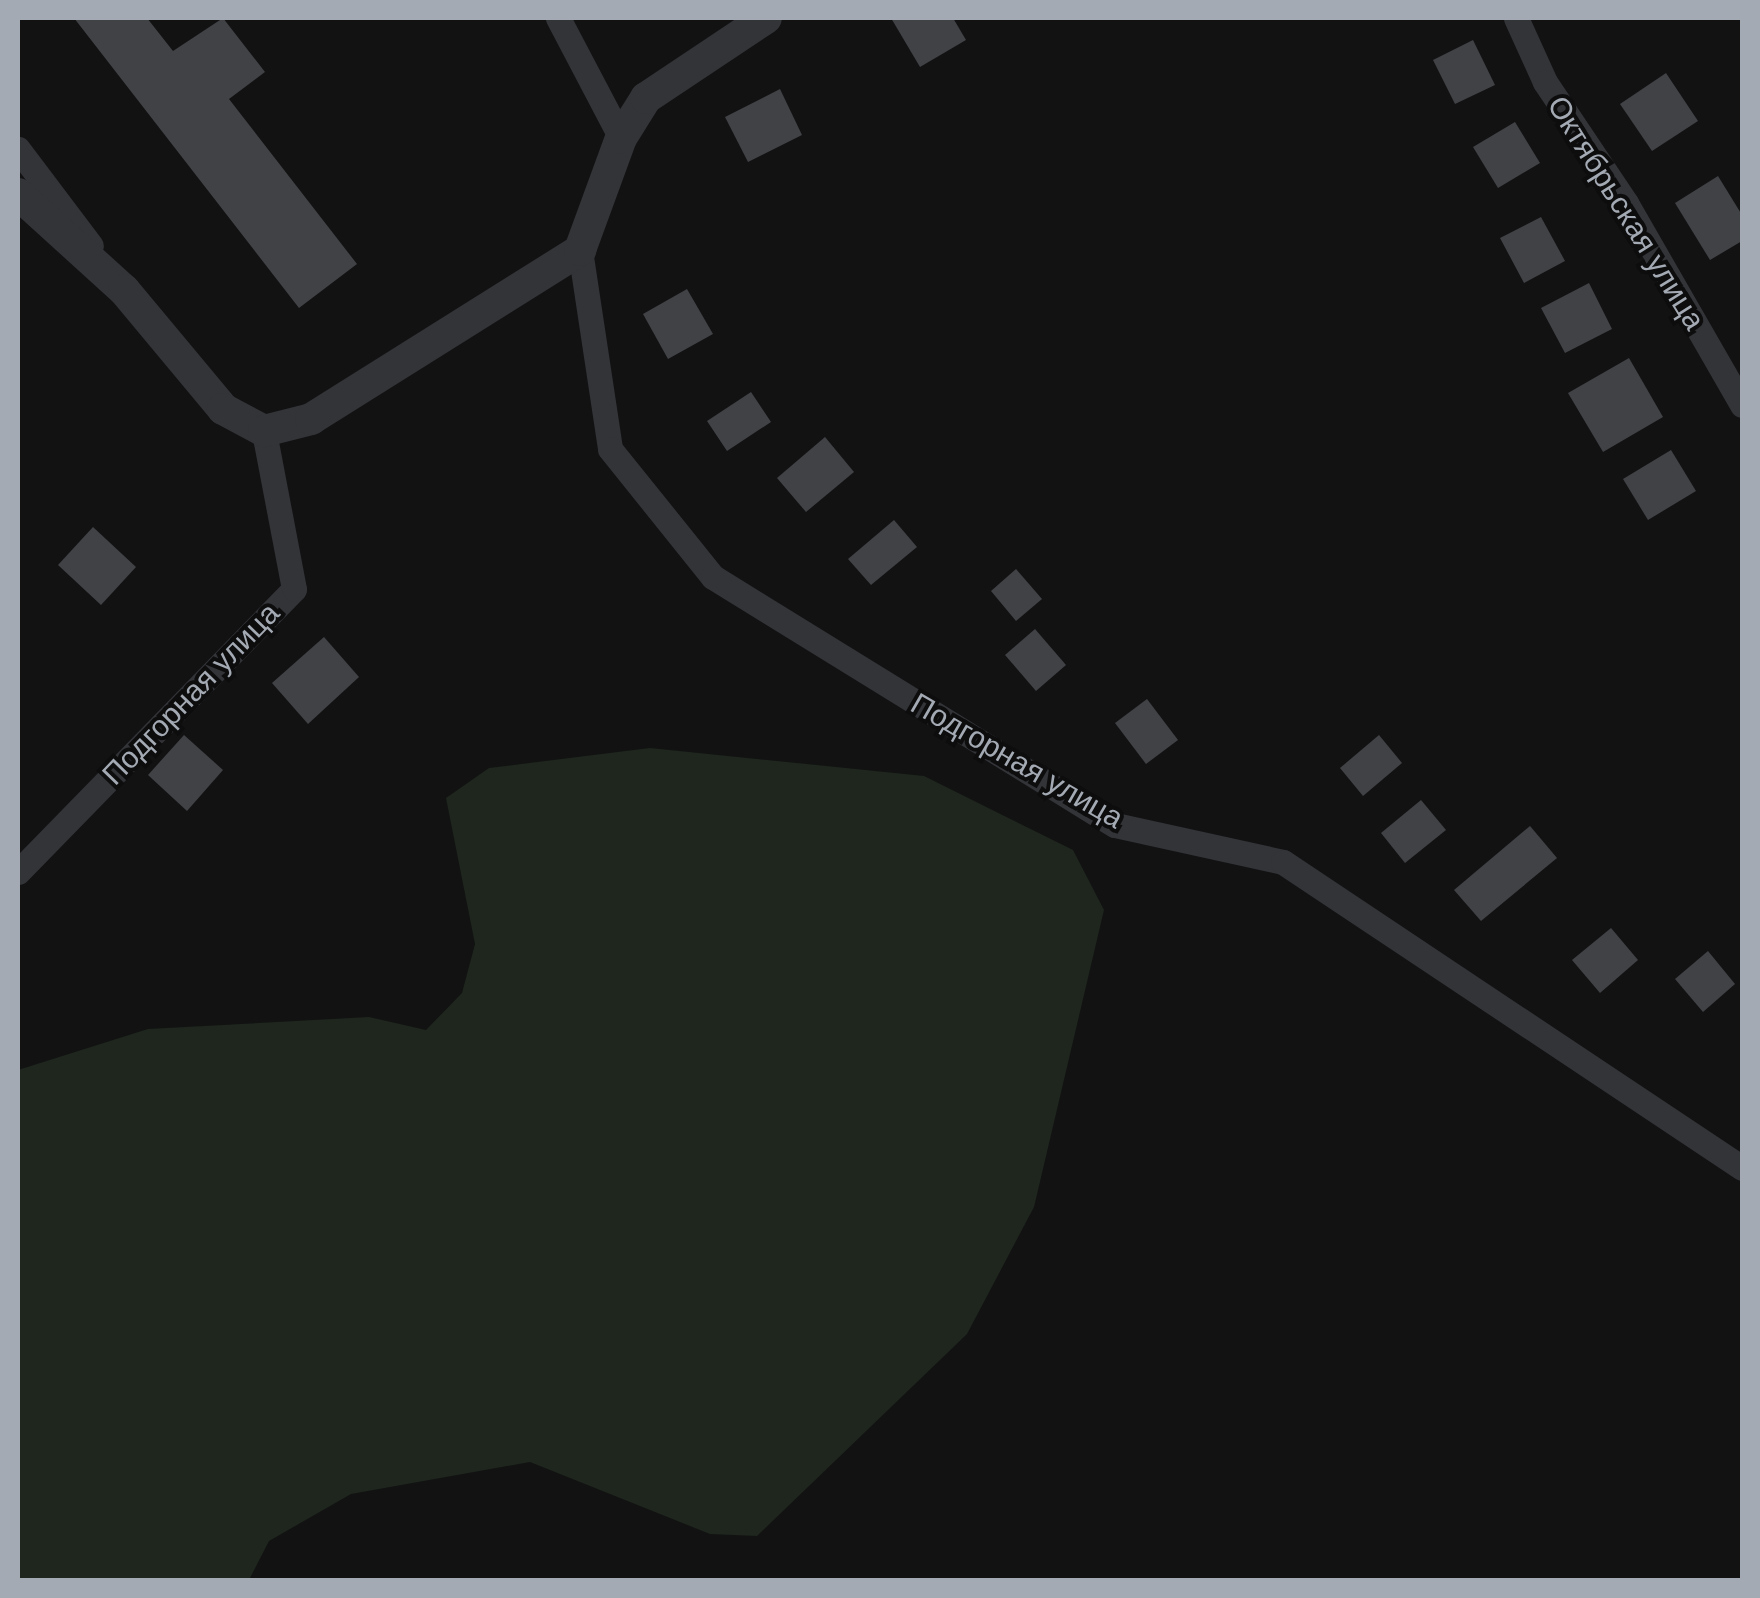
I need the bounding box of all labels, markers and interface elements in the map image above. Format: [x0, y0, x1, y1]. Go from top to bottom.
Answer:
street label: Октябрьская улица [1540, 89, 1712, 337]
street label: Подгорная улица [95, 596, 287, 792]
street label: Подгорная улица [904, 686, 1130, 836]

